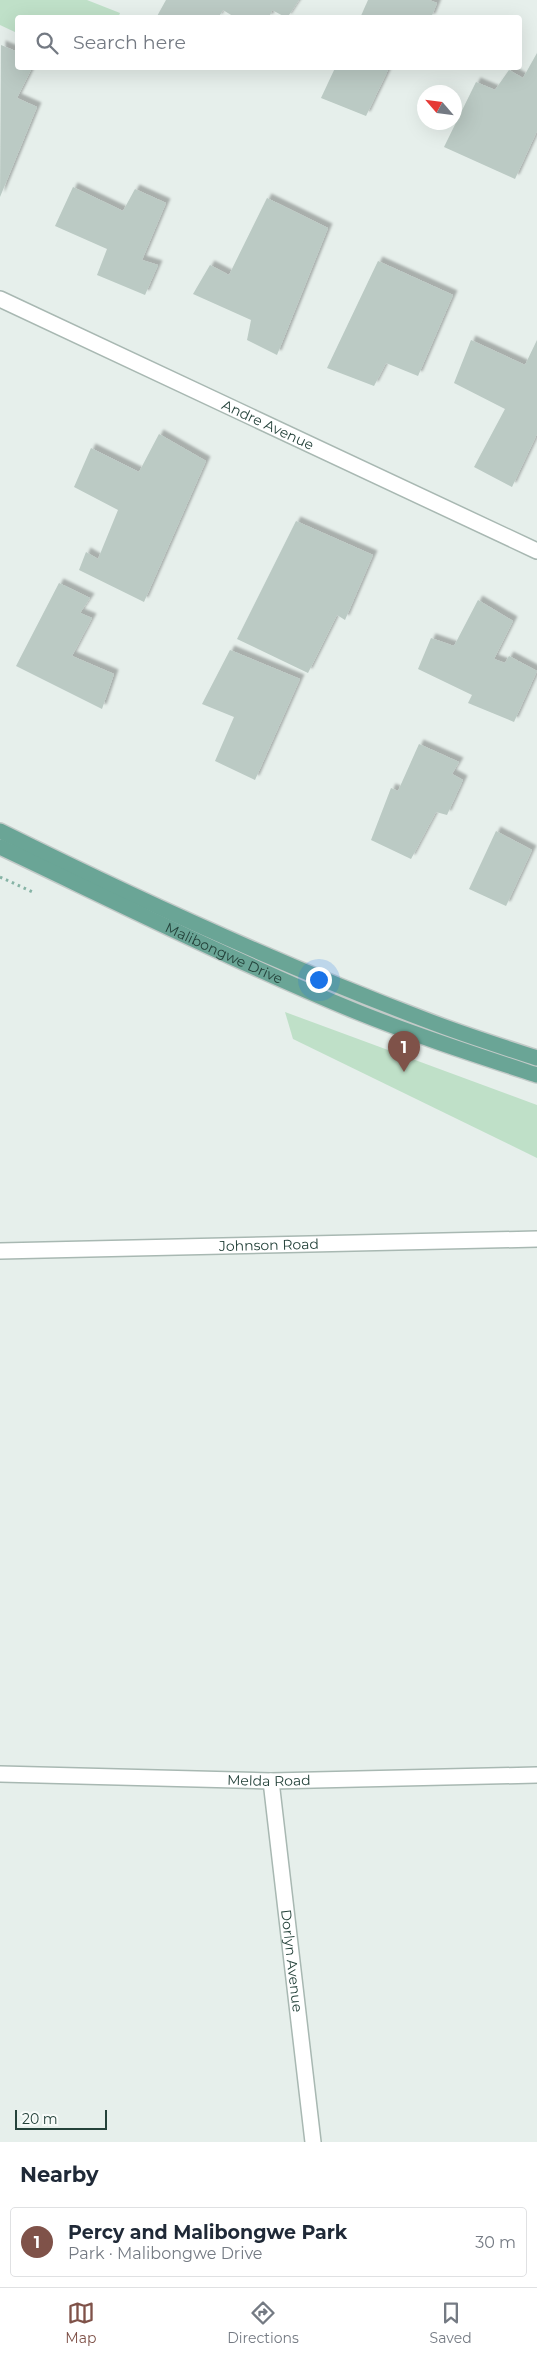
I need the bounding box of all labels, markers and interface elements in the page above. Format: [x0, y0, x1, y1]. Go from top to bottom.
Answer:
search box [15, 15, 522, 70]
icon: search [33, 29, 61, 57]
text: Search here [73, 31, 186, 54]
north arrow [417, 85, 462, 130]
street label: Andre Avenue [219, 395, 317, 454]
street label: Malibongwe Drive [162, 918, 286, 988]
your location [306, 967, 332, 993]
pin: 1 [388, 1031, 420, 1072]
street label: Johnson Road [218, 1235, 319, 1255]
street label: Melda Road [227, 1771, 311, 1790]
street label: Dorlyn Avenue [277, 1908, 307, 2013]
scale bar [15, 2107, 108, 2130]
text: 20 m [22, 2110, 58, 2128]
text: Nearby [20, 2162, 99, 2187]
text: Percy and Malibongwe Park [68, 2221, 347, 2244]
text: 1 [34, 2233, 40, 2252]
text: 30 m [475, 2233, 516, 2252]
text: Park · Malibongwe Drive [68, 2244, 263, 2263]
tab: Map [65, 2299, 96, 2347]
tab: Directions [227, 2299, 299, 2347]
tab: Saved [430, 2299, 472, 2347]

